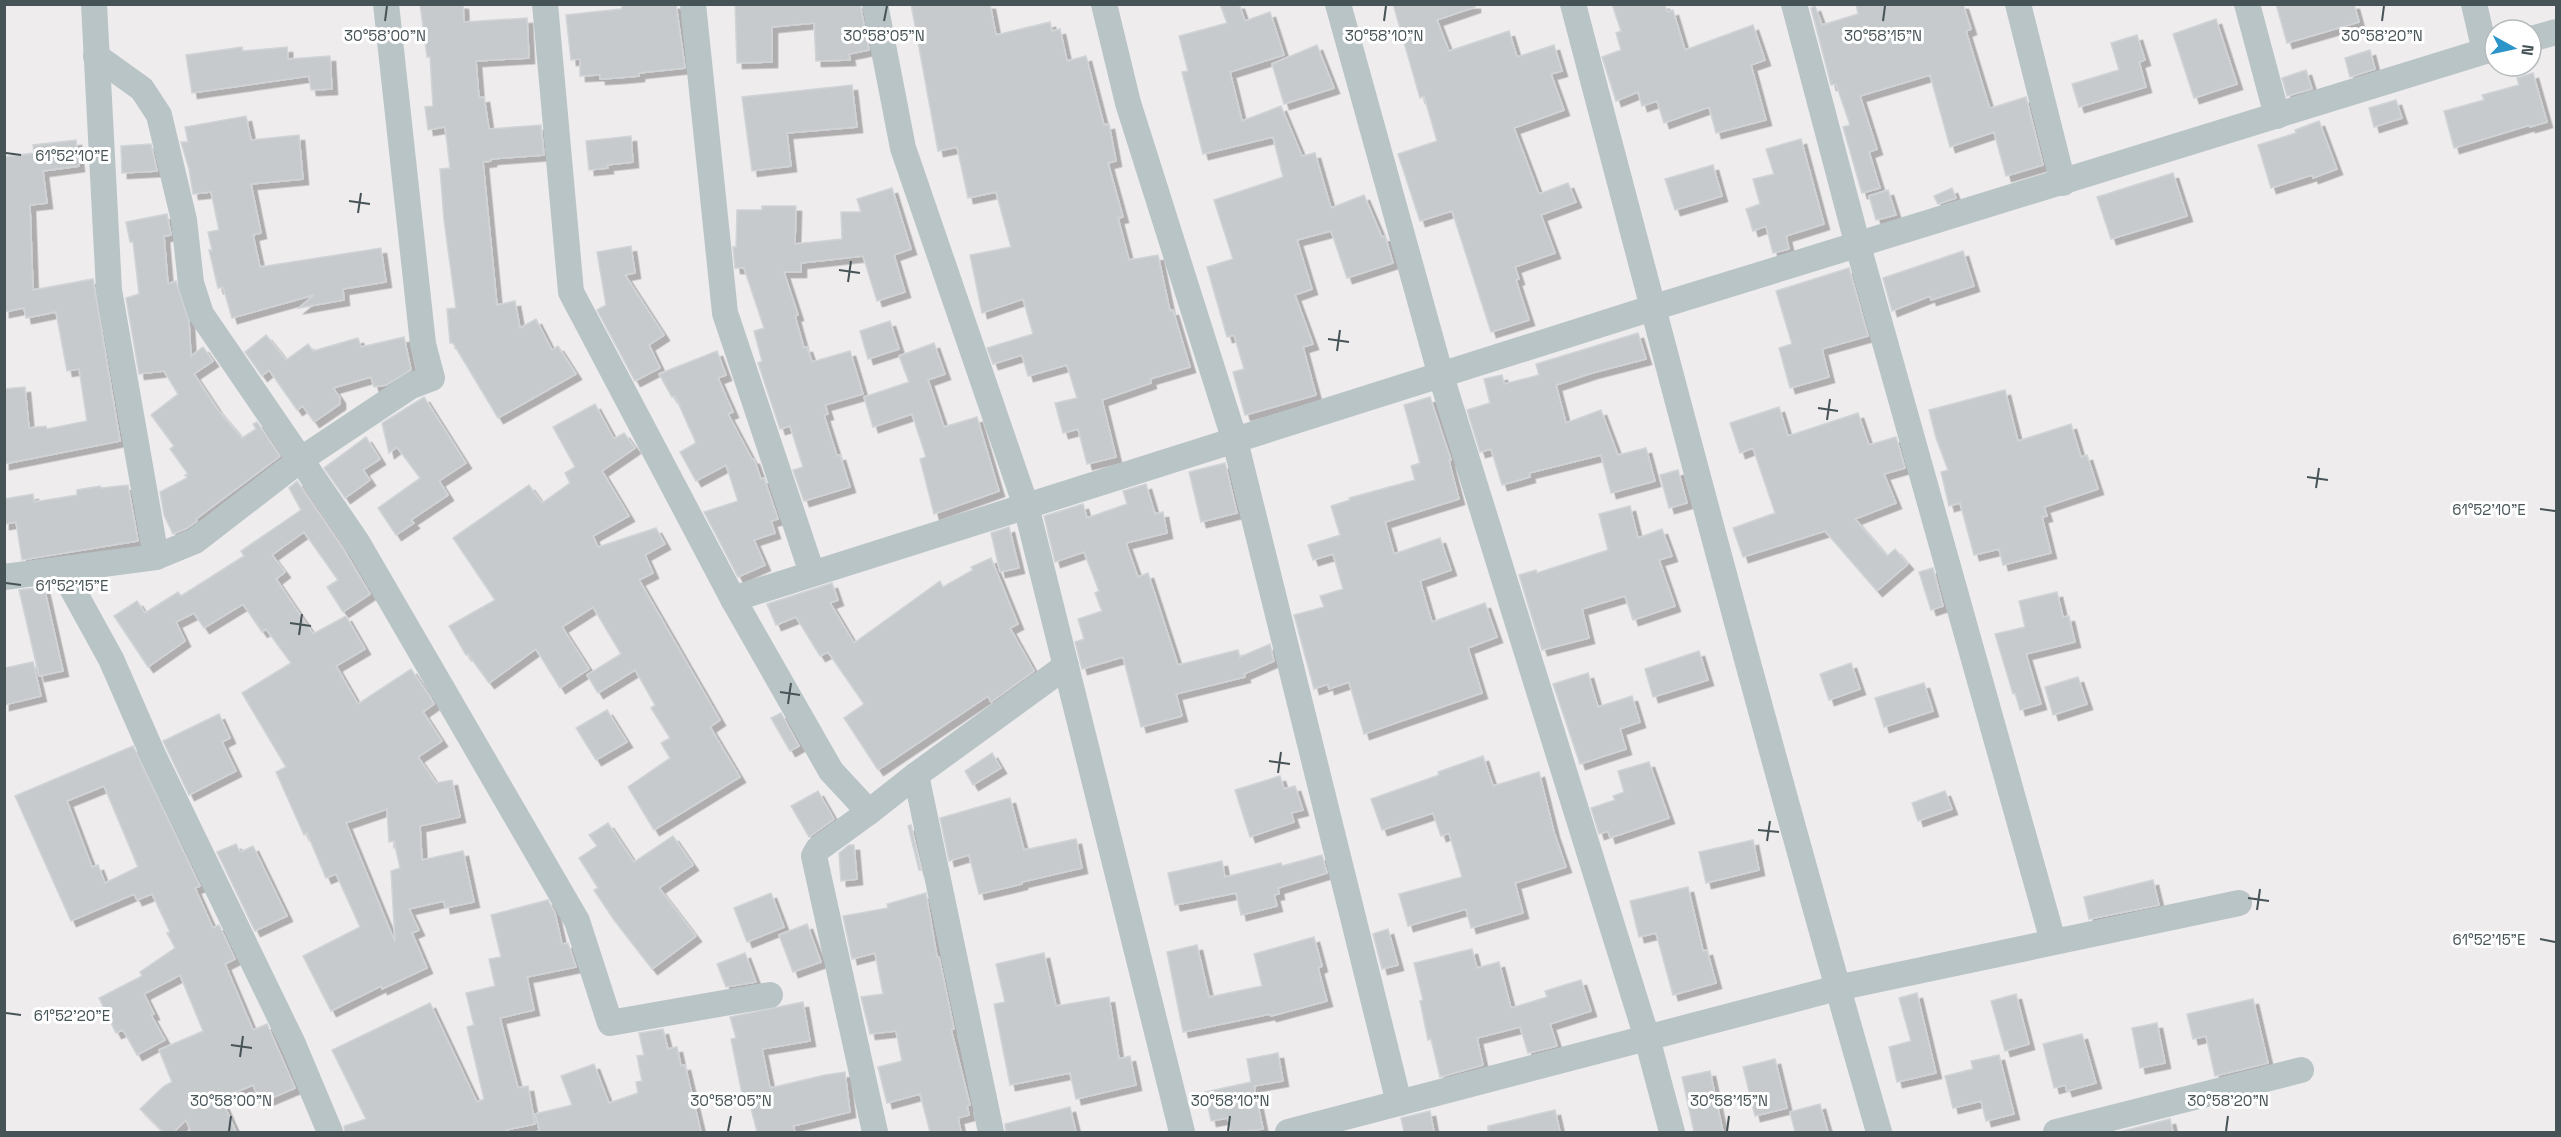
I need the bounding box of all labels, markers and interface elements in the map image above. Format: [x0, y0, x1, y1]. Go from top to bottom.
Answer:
north arrow [2483, 18, 2543, 78]
text: 30°58'00"N [344, 26, 426, 45]
text: 30°58'05"N [843, 26, 925, 45]
text: 30°58'10"N [1345, 26, 1423, 45]
text: 30°58'15"N [1844, 26, 1922, 45]
text: 30°58'20"N [2341, 26, 2423, 45]
text: N [2516, 43, 2539, 57]
text: 61°52'10"E [35, 146, 109, 165]
text: 61°52'10"E [2452, 500, 2526, 519]
text: 61°52'15"E [36, 576, 108, 595]
text: 61°52'15"E [2453, 930, 2525, 949]
text: 61°52'20"E [34, 1006, 110, 1025]
text: 30°58'00"N [190, 1091, 272, 1110]
text: 30°58'05"N [690, 1091, 772, 1110]
text: 30°58'10"N [1191, 1091, 1269, 1110]
text: 30°58'15"N [1690, 1091, 1768, 1110]
text: 30°58'20"N [2187, 1091, 2269, 1110]

